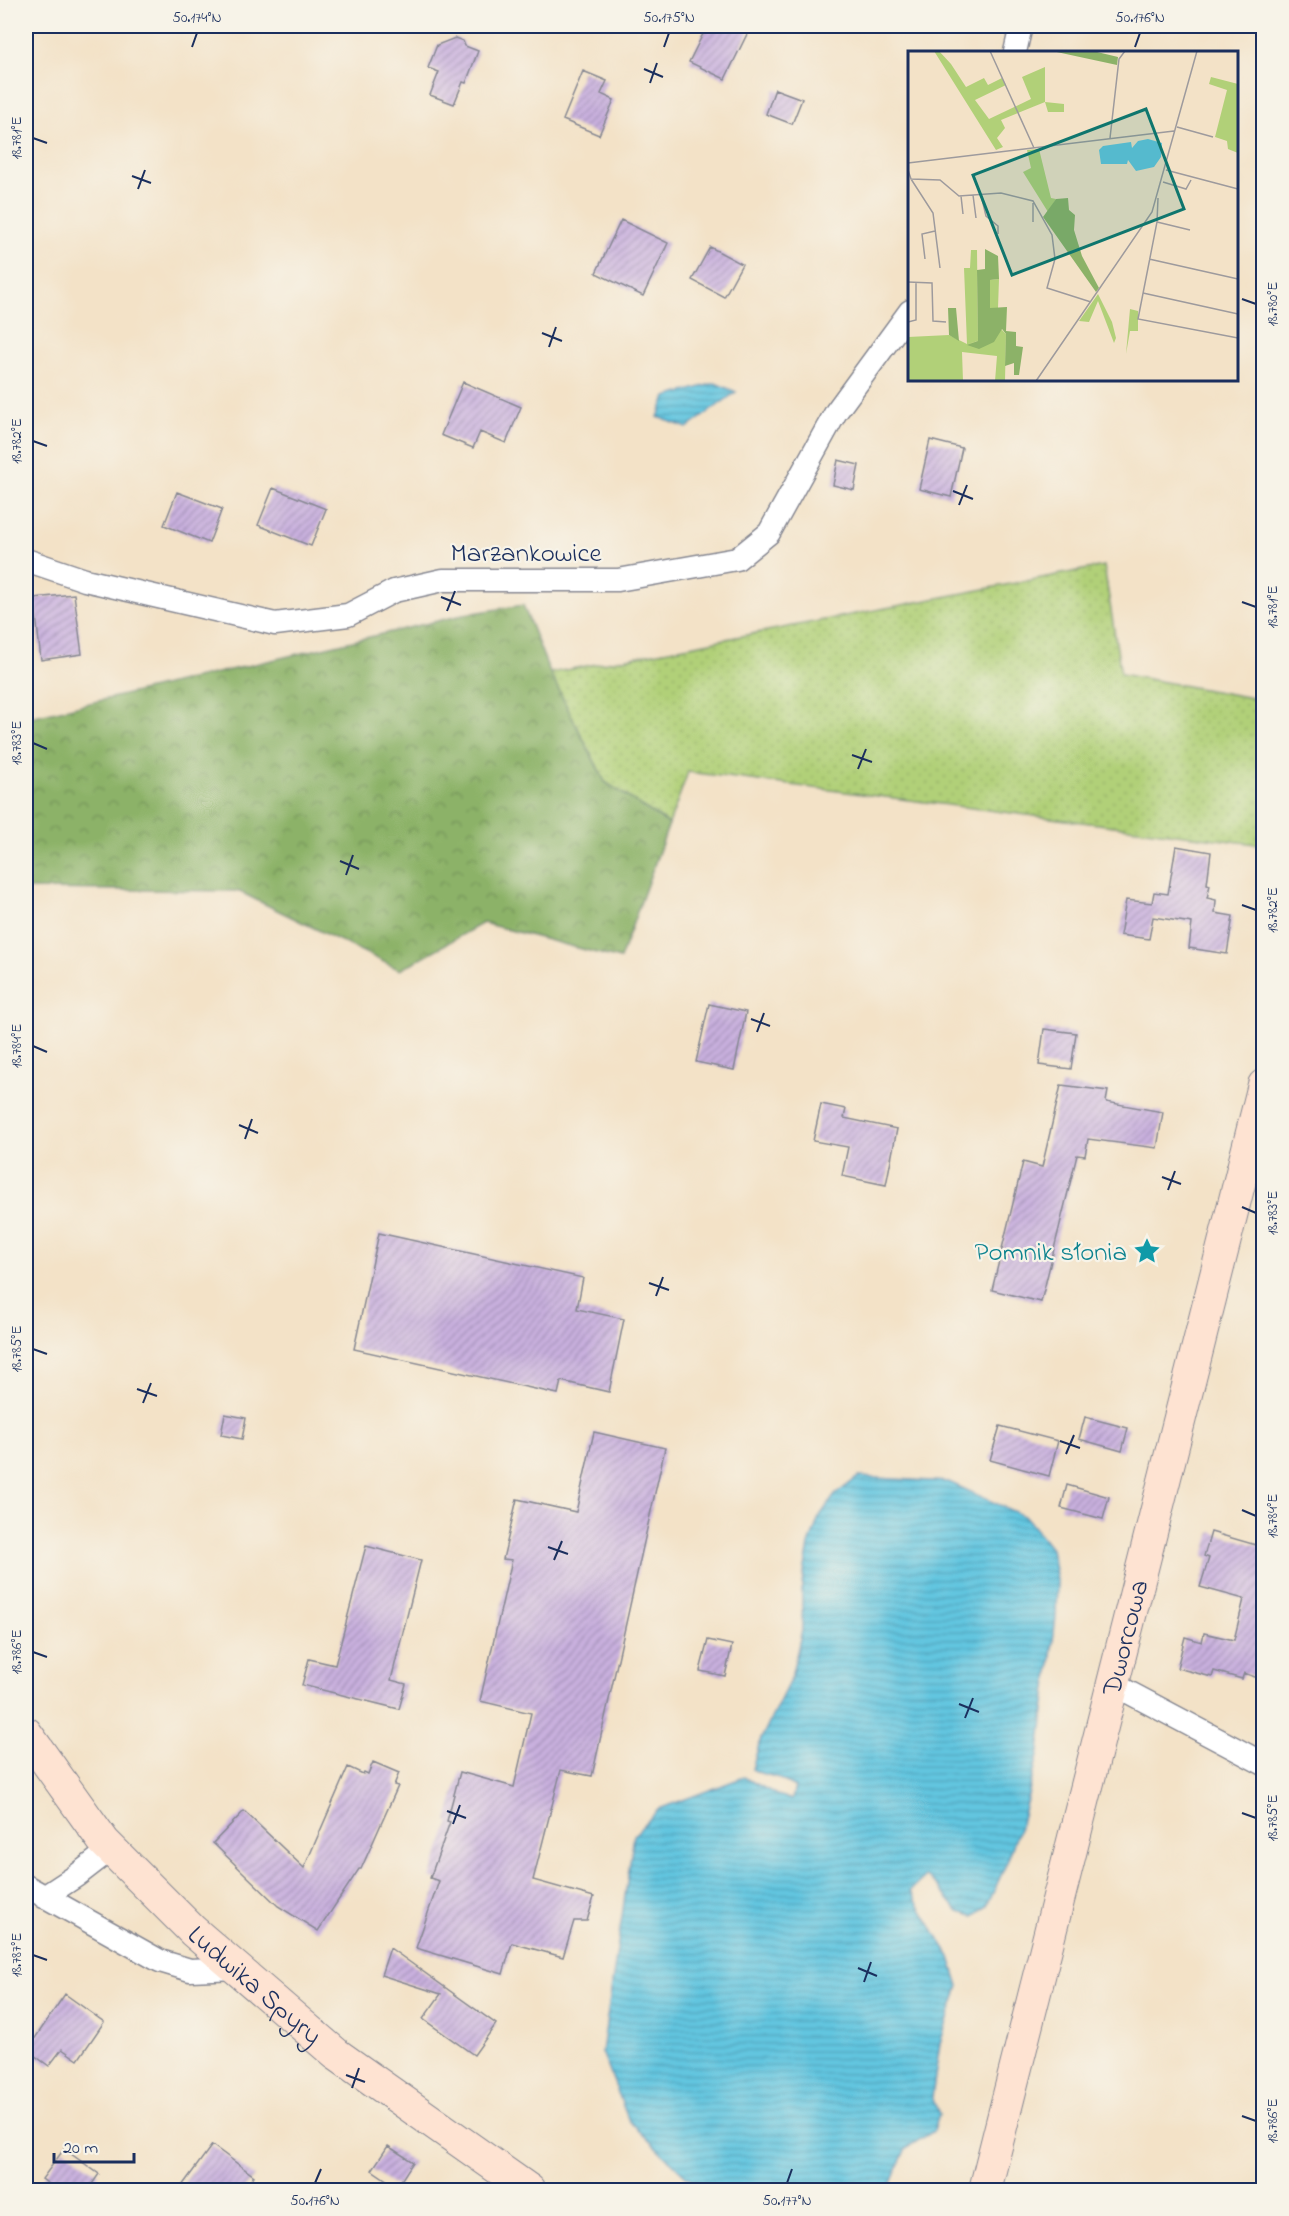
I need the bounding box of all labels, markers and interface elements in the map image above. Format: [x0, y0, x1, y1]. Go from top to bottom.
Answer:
text: 50.174°N [172, 7, 222, 29]
text: 50.175°N [643, 7, 695, 29]
text: 50.176°N [1115, 7, 1165, 29]
inset map [908, 51, 1238, 381]
text: 18.781°E [6, 116, 28, 160]
text: 18.780°E [1262, 282, 1284, 326]
text: 18.782°E [6, 418, 28, 464]
street label: Marzankowice [450, 535, 602, 574]
text: 18.781°E [1262, 585, 1284, 629]
text: 18.783°E [6, 721, 28, 765]
text: 18.782°E [1262, 887, 1284, 933]
text: 18.784°E [6, 1024, 28, 1068]
text: 18.783°E [1262, 1191, 1284, 1235]
place label: Pomnik słonia [975, 1234, 1127, 1273]
place icon: Pomnik słonia [1132, 1236, 1162, 1266]
text: 18.785°E [6, 1326, 28, 1372]
text: 18.784°E [1262, 1494, 1284, 1538]
street label: Dworcowa [1093, 1576, 1160, 1701]
text: 18.786°E [6, 1630, 28, 1674]
text: 18.785°E [1262, 1795, 1284, 1841]
street label: Ludwika Spyry [178, 1917, 330, 2056]
text: 18.787°E [6, 1933, 28, 1977]
text: 18.786°E [1262, 2099, 1284, 2143]
scale bar [54, 2126, 134, 2164]
text: 20 m [63, 2136, 98, 2162]
text: 50.176°N [290, 2190, 340, 2212]
text: 50.177°N [762, 2190, 812, 2212]

